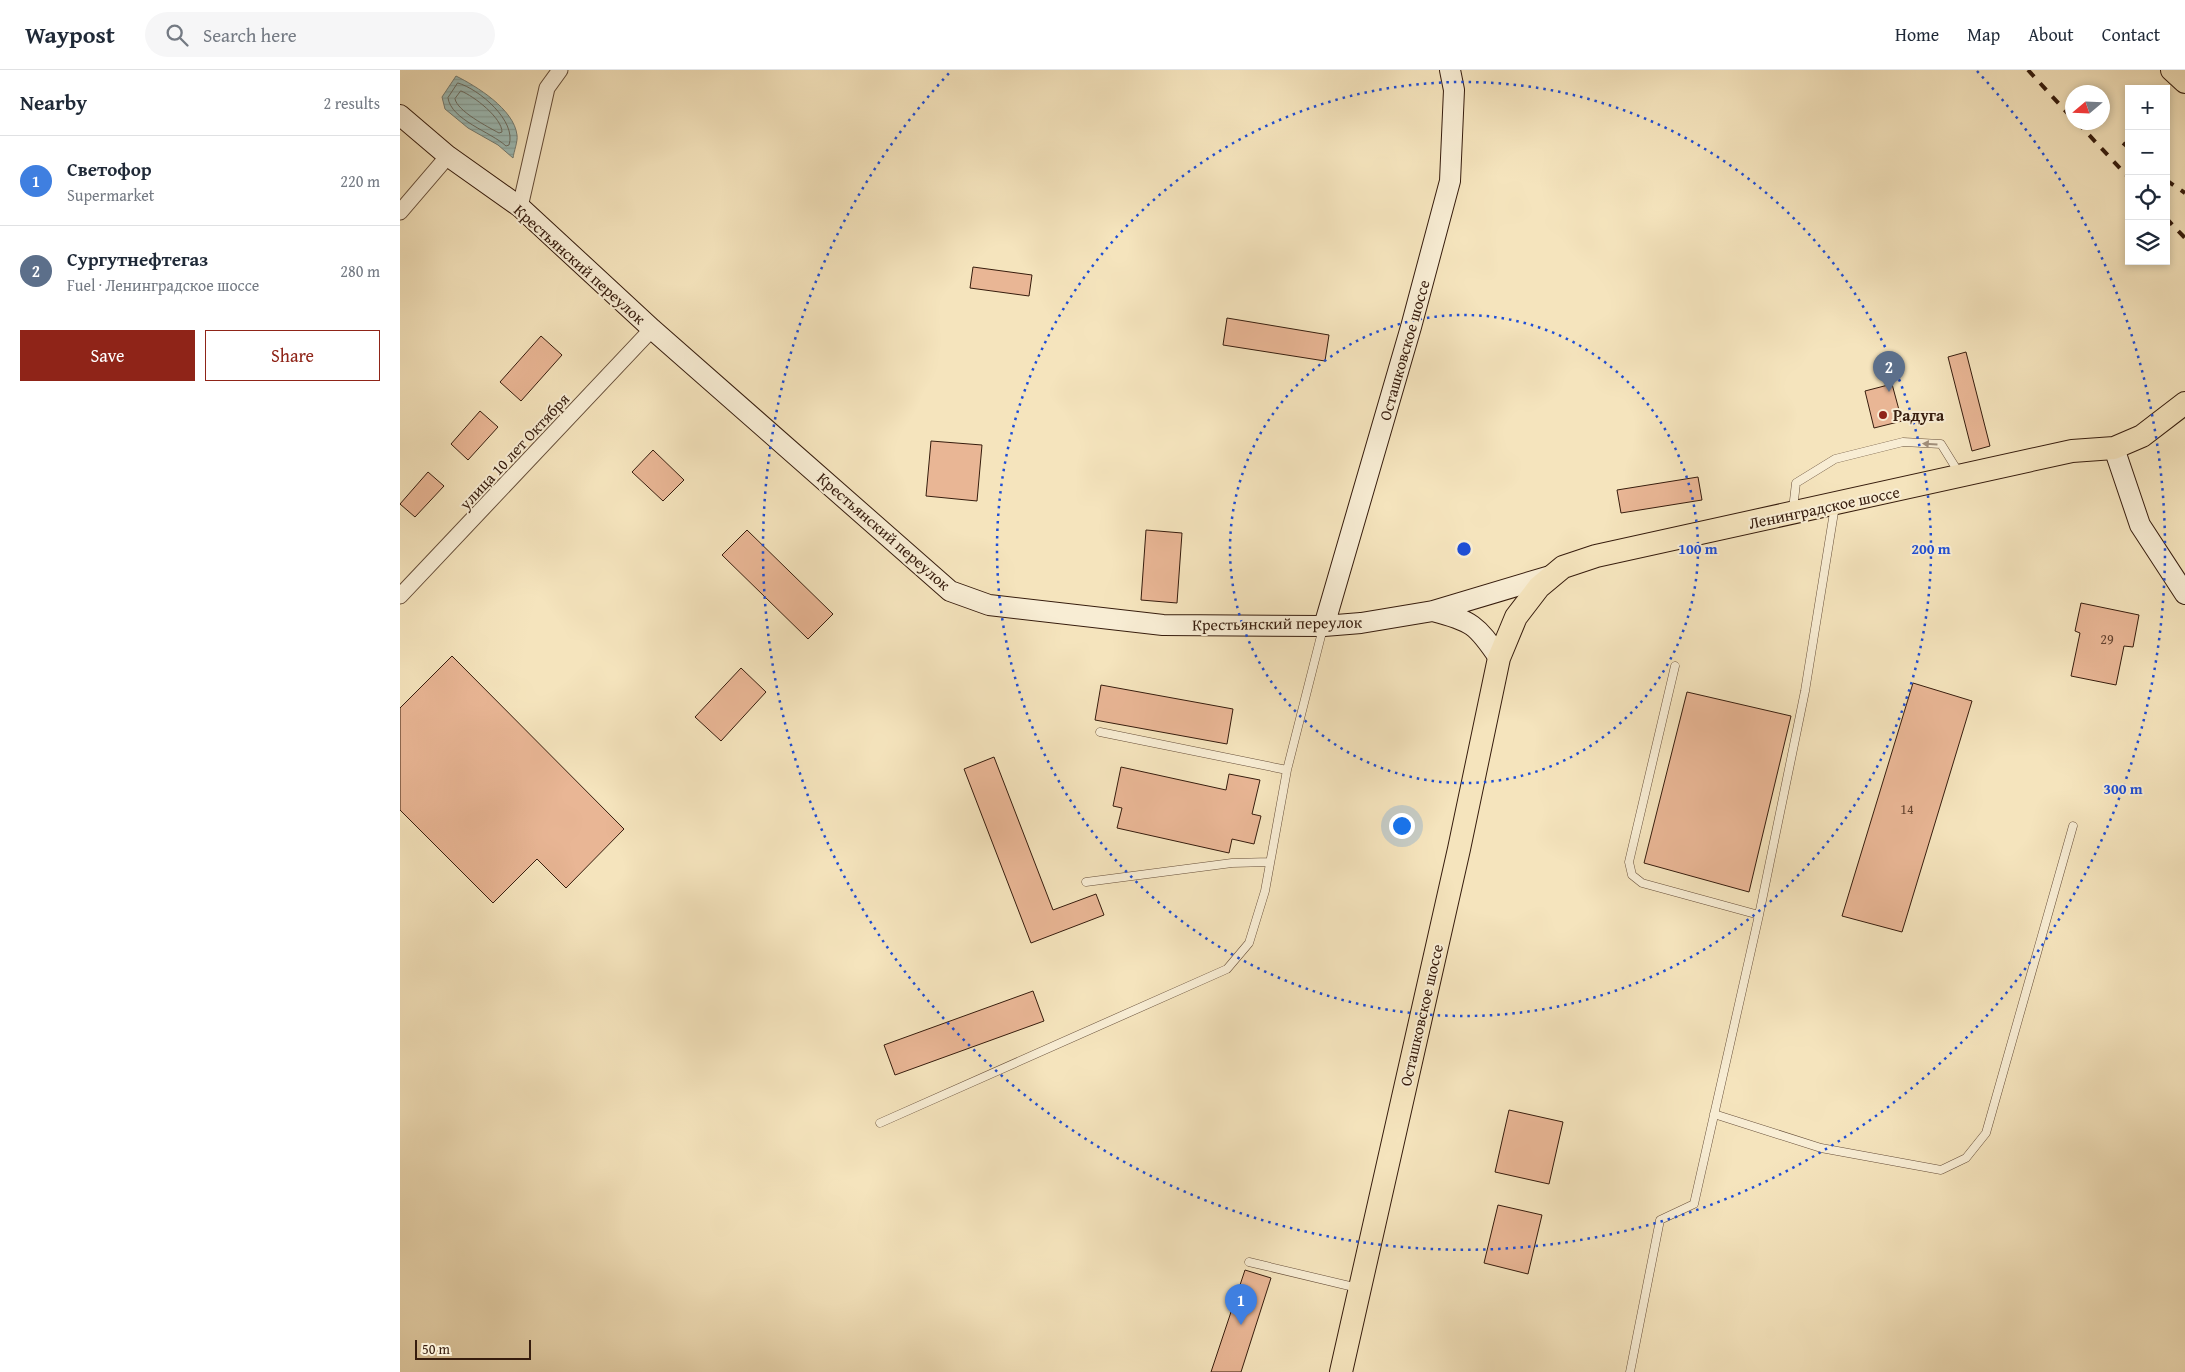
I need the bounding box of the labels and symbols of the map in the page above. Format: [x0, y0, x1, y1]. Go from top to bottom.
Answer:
north arrow [2065, 85, 2110, 130]
street label: Крестьянский переулок [509, 198, 652, 330]
street label: Осташковское шоссе [1372, 277, 1436, 423]
pin: 2 [1873, 351, 1905, 392]
street label: улица 10 лет Октября [453, 387, 575, 516]
place label: Радуга [1893, 403, 1945, 427]
marker: Радуга [1877, 409, 1889, 421]
one-way arrow [1922, 439, 1938, 447]
street label: Крестьянский переулок [812, 466, 956, 596]
street label: Ленинградское шоссе [1746, 479, 1902, 535]
text: 100 m [1678, 538, 1718, 559]
text: 200 m [1911, 538, 1951, 559]
centre of rings [1455, 540, 1473, 558]
street label: Крестьянский переулок [1192, 610, 1363, 636]
house number: 29 [2100, 629, 2114, 649]
text: 300 m [2103, 778, 2143, 799]
house number: 14 [1900, 799, 1914, 819]
your location [1389, 813, 1415, 839]
street label: Осташковское шоссе [1393, 942, 1449, 1088]
pin: 1 [1225, 1284, 1257, 1325]
scale bar [415, 1337, 531, 1360]

